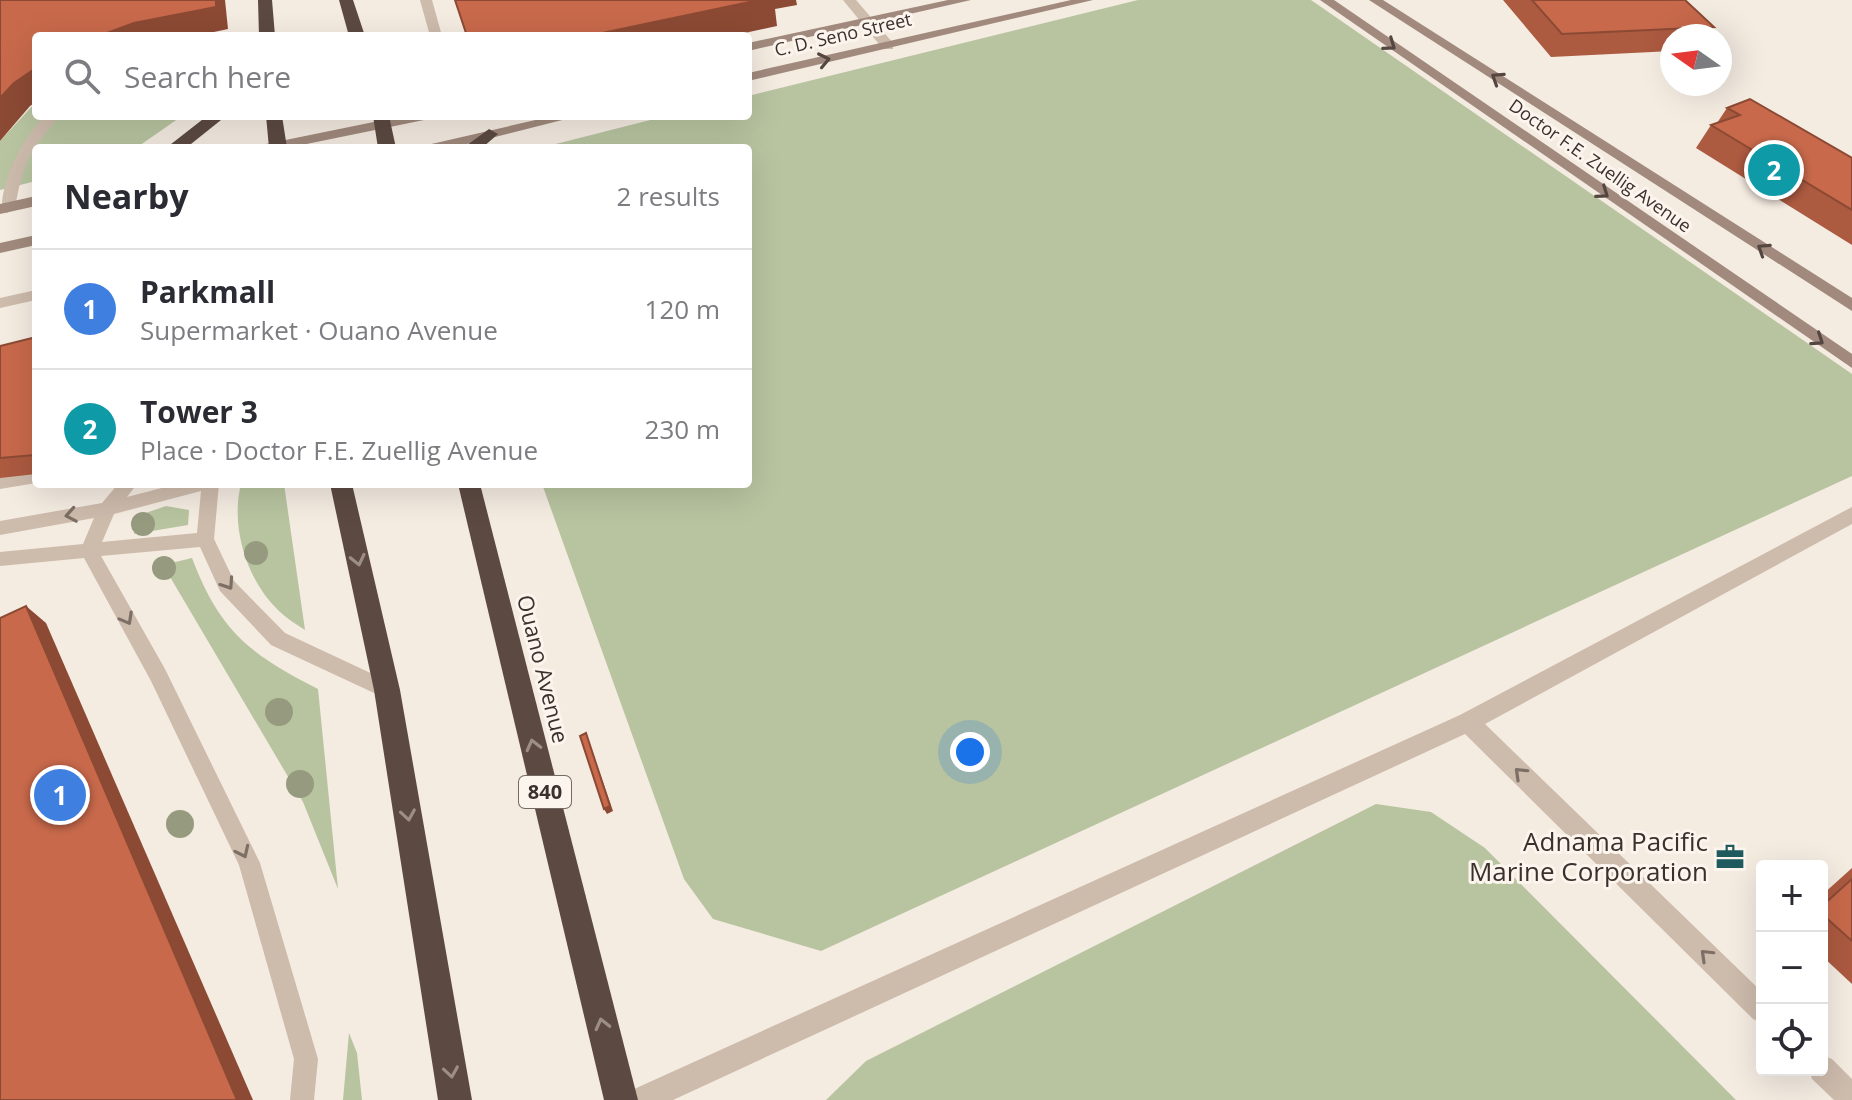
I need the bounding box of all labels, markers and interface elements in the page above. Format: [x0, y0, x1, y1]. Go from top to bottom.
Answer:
street label: C. D. Seno Street [772, 7, 914, 61]
north arrow [1660, 24, 1732, 96]
search box [32, 32, 752, 120]
one-way arrow [1382, 35, 1396, 50]
one-way arrow [817, 52, 831, 69]
icon: search [60, 54, 104, 98]
text: Search here [124, 56, 291, 97]
one-way arrow [1491, 73, 1506, 88]
street label: Doctor F.E. Zuellig Avenue [1505, 93, 1697, 237]
pin: 2 [1748, 140, 1800, 200]
text: Nearby [64, 173, 189, 219]
text: 2 results [617, 178, 720, 214]
one-way arrow [1595, 183, 1609, 198]
one-way arrow [1757, 244, 1772, 259]
text: Parkmall [140, 271, 275, 312]
text: 1 [83, 291, 97, 327]
text: 120 m [645, 291, 720, 327]
text: Supermarket · Ouano Avenue [140, 312, 498, 348]
one-way arrow [1809, 330, 1824, 345]
text: Tower 3 [140, 391, 258, 432]
text: 2 [83, 411, 97, 447]
text: 230 m [645, 411, 720, 447]
text: Place · Doctor F.E. Zuellig Avenue [140, 432, 538, 468]
one-way arrow [65, 506, 78, 523]
one-way arrow [349, 553, 366, 566]
one-way arrow [219, 575, 234, 589]
street label: Ouano Avenue [511, 591, 577, 746]
one-way arrow [117, 610, 133, 625]
your location [950, 732, 990, 772]
one-way arrow [526, 738, 543, 752]
pin: 1 [34, 765, 86, 825]
one-way arrow [1515, 768, 1529, 783]
road number: 840 [519, 776, 571, 808]
one-way arrow [399, 808, 416, 822]
place label: Adnama Pacific Marine Corporation [1469, 823, 1708, 889]
office icon: Adnama Pacific Marine Corporation [1715, 842, 1745, 872]
one-way arrow [233, 843, 249, 858]
map controls [1756, 860, 1828, 1076]
button: + [1756, 860, 1828, 932]
button: − [1756, 932, 1828, 1004]
one-way arrow [1701, 950, 1715, 964]
button: locate [1756, 1004, 1828, 1076]
one-way arrow [595, 1018, 612, 1032]
one-way arrow [441, 1065, 458, 1079]

